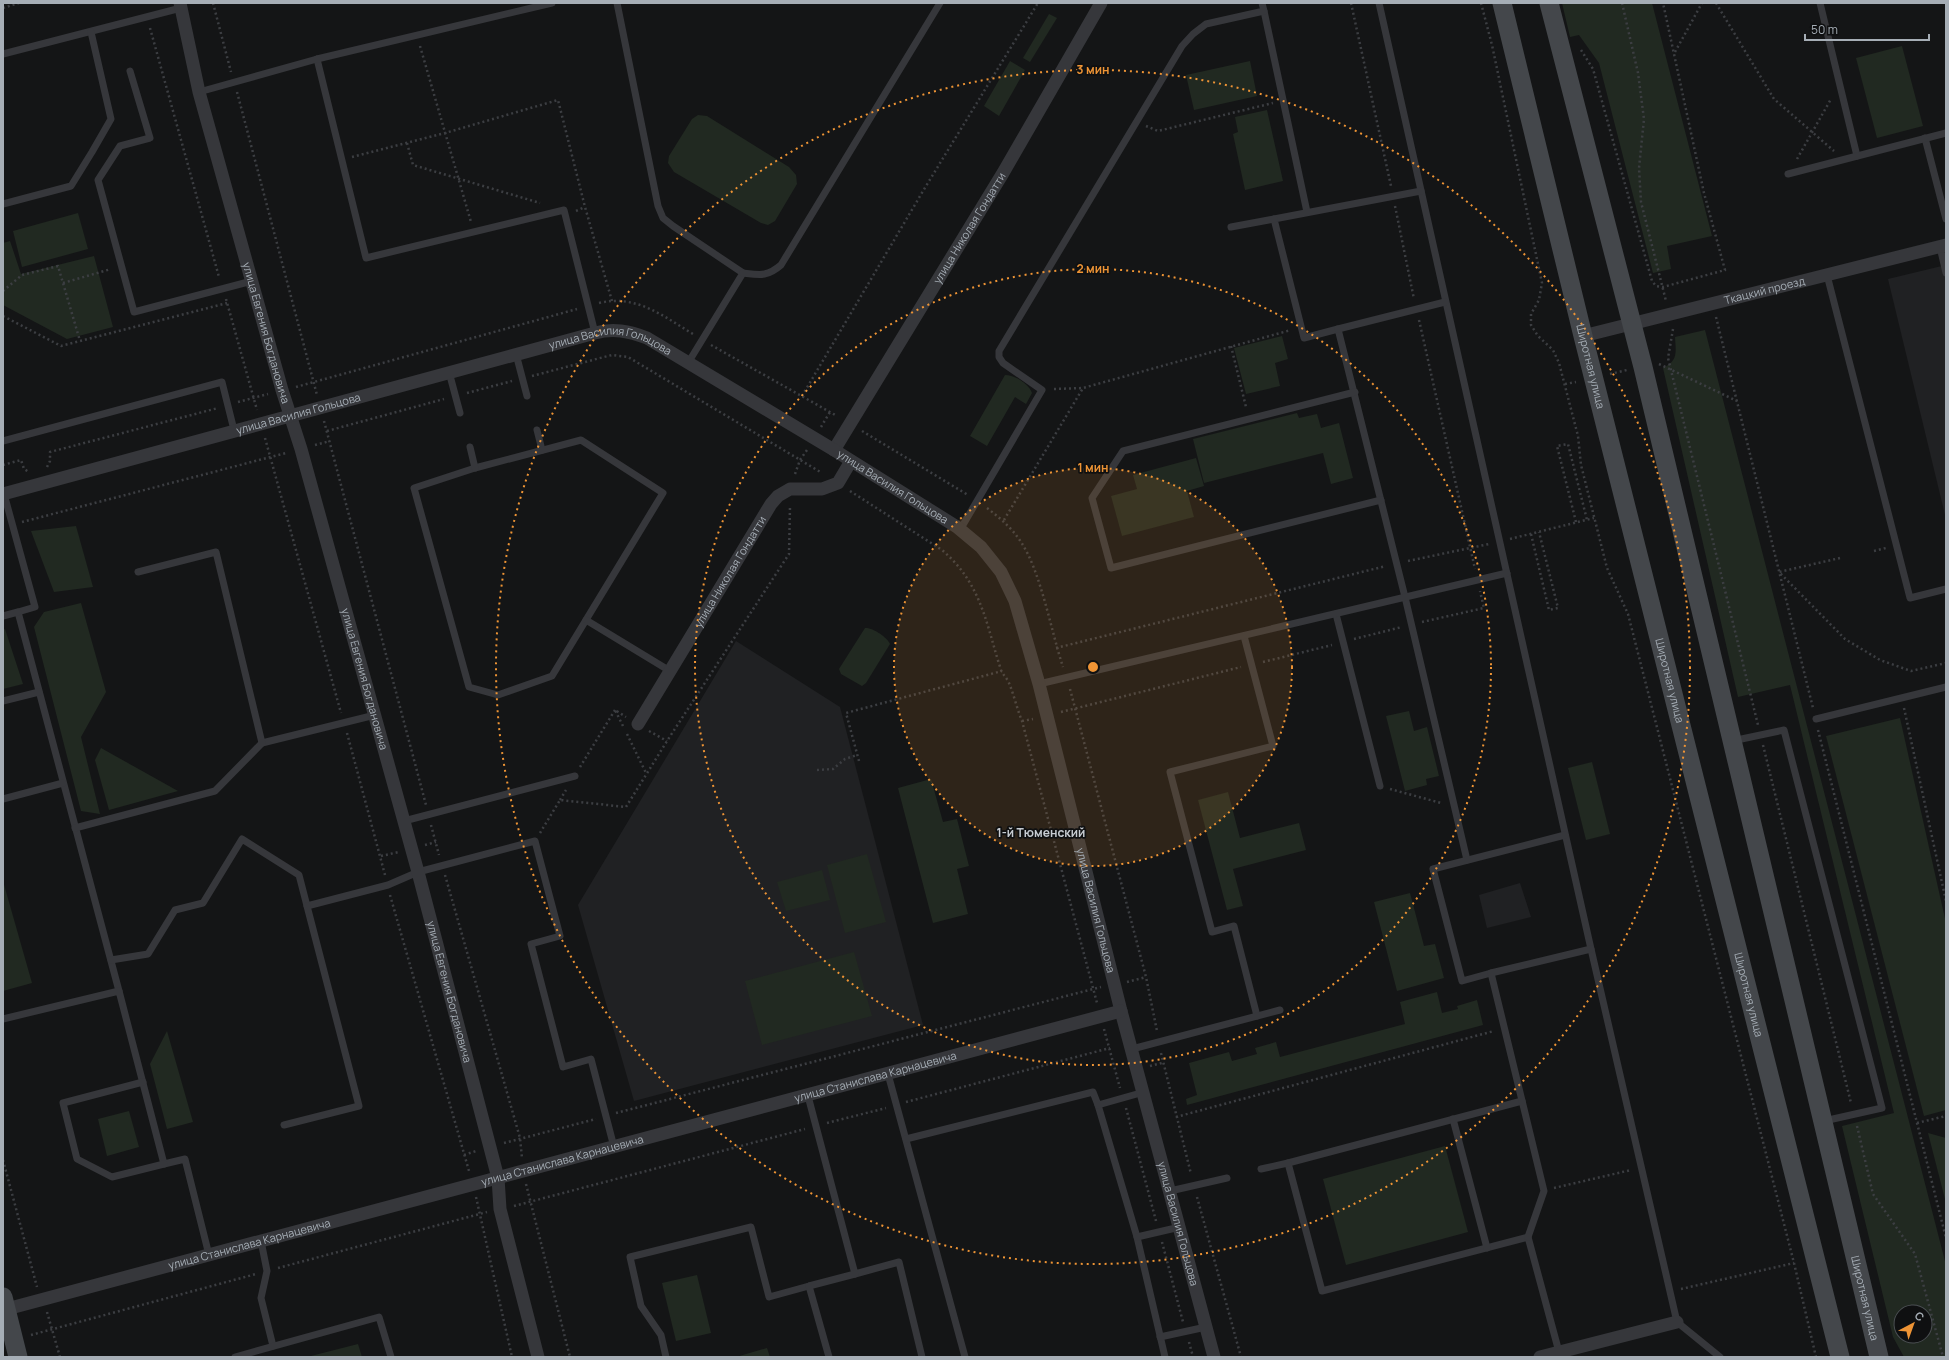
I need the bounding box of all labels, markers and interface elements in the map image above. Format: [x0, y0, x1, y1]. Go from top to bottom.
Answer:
scale bar [1805, 16, 1929, 42]
text: 50 m [1811, 21, 1838, 38]
text: 3 мин [1077, 61, 1109, 78]
street label: улица Николая Гондатти [929, 169, 1009, 286]
street label: улица Евгения Богдановича [240, 260, 294, 405]
text: 2 мин [1076, 260, 1110, 277]
street label: Ткацкий проезд [1722, 273, 1807, 307]
street label: улица Василия Гольцова [547, 322, 675, 358]
street label: Широтная улица [1573, 322, 1609, 410]
street label: улица Василия Гольцова [234, 389, 362, 437]
street label: улица Василия Гольцова [835, 446, 951, 527]
text: 1 мин [1077, 459, 1109, 476]
street label: улица Николая Гондатти [690, 513, 769, 630]
street label: улица Евгения Богдановича [338, 606, 392, 751]
street label: Широтная улица [1652, 637, 1688, 724]
centre of rings [1086, 660, 1100, 674]
district label: 1-й Тюменский [997, 824, 1085, 841]
street label: улица Василия Гольцова [1073, 846, 1119, 974]
street label: улица Евгения Богдановича [424, 919, 476, 1064]
street label: Широтная улица [1731, 951, 1767, 1039]
street label: улица Станислава Карнацевича [792, 1047, 958, 1105]
street label: улица Станислава Карнацевича [479, 1131, 645, 1189]
street label: улица Василия Гольцова [1155, 1160, 1203, 1287]
street label: улица Станислава Карнацевича [166, 1215, 332, 1273]
street label: Широтная улица [1848, 1254, 1883, 1342]
north arrow [1893, 1304, 1933, 1344]
text: С [1912, 1308, 1928, 1324]

